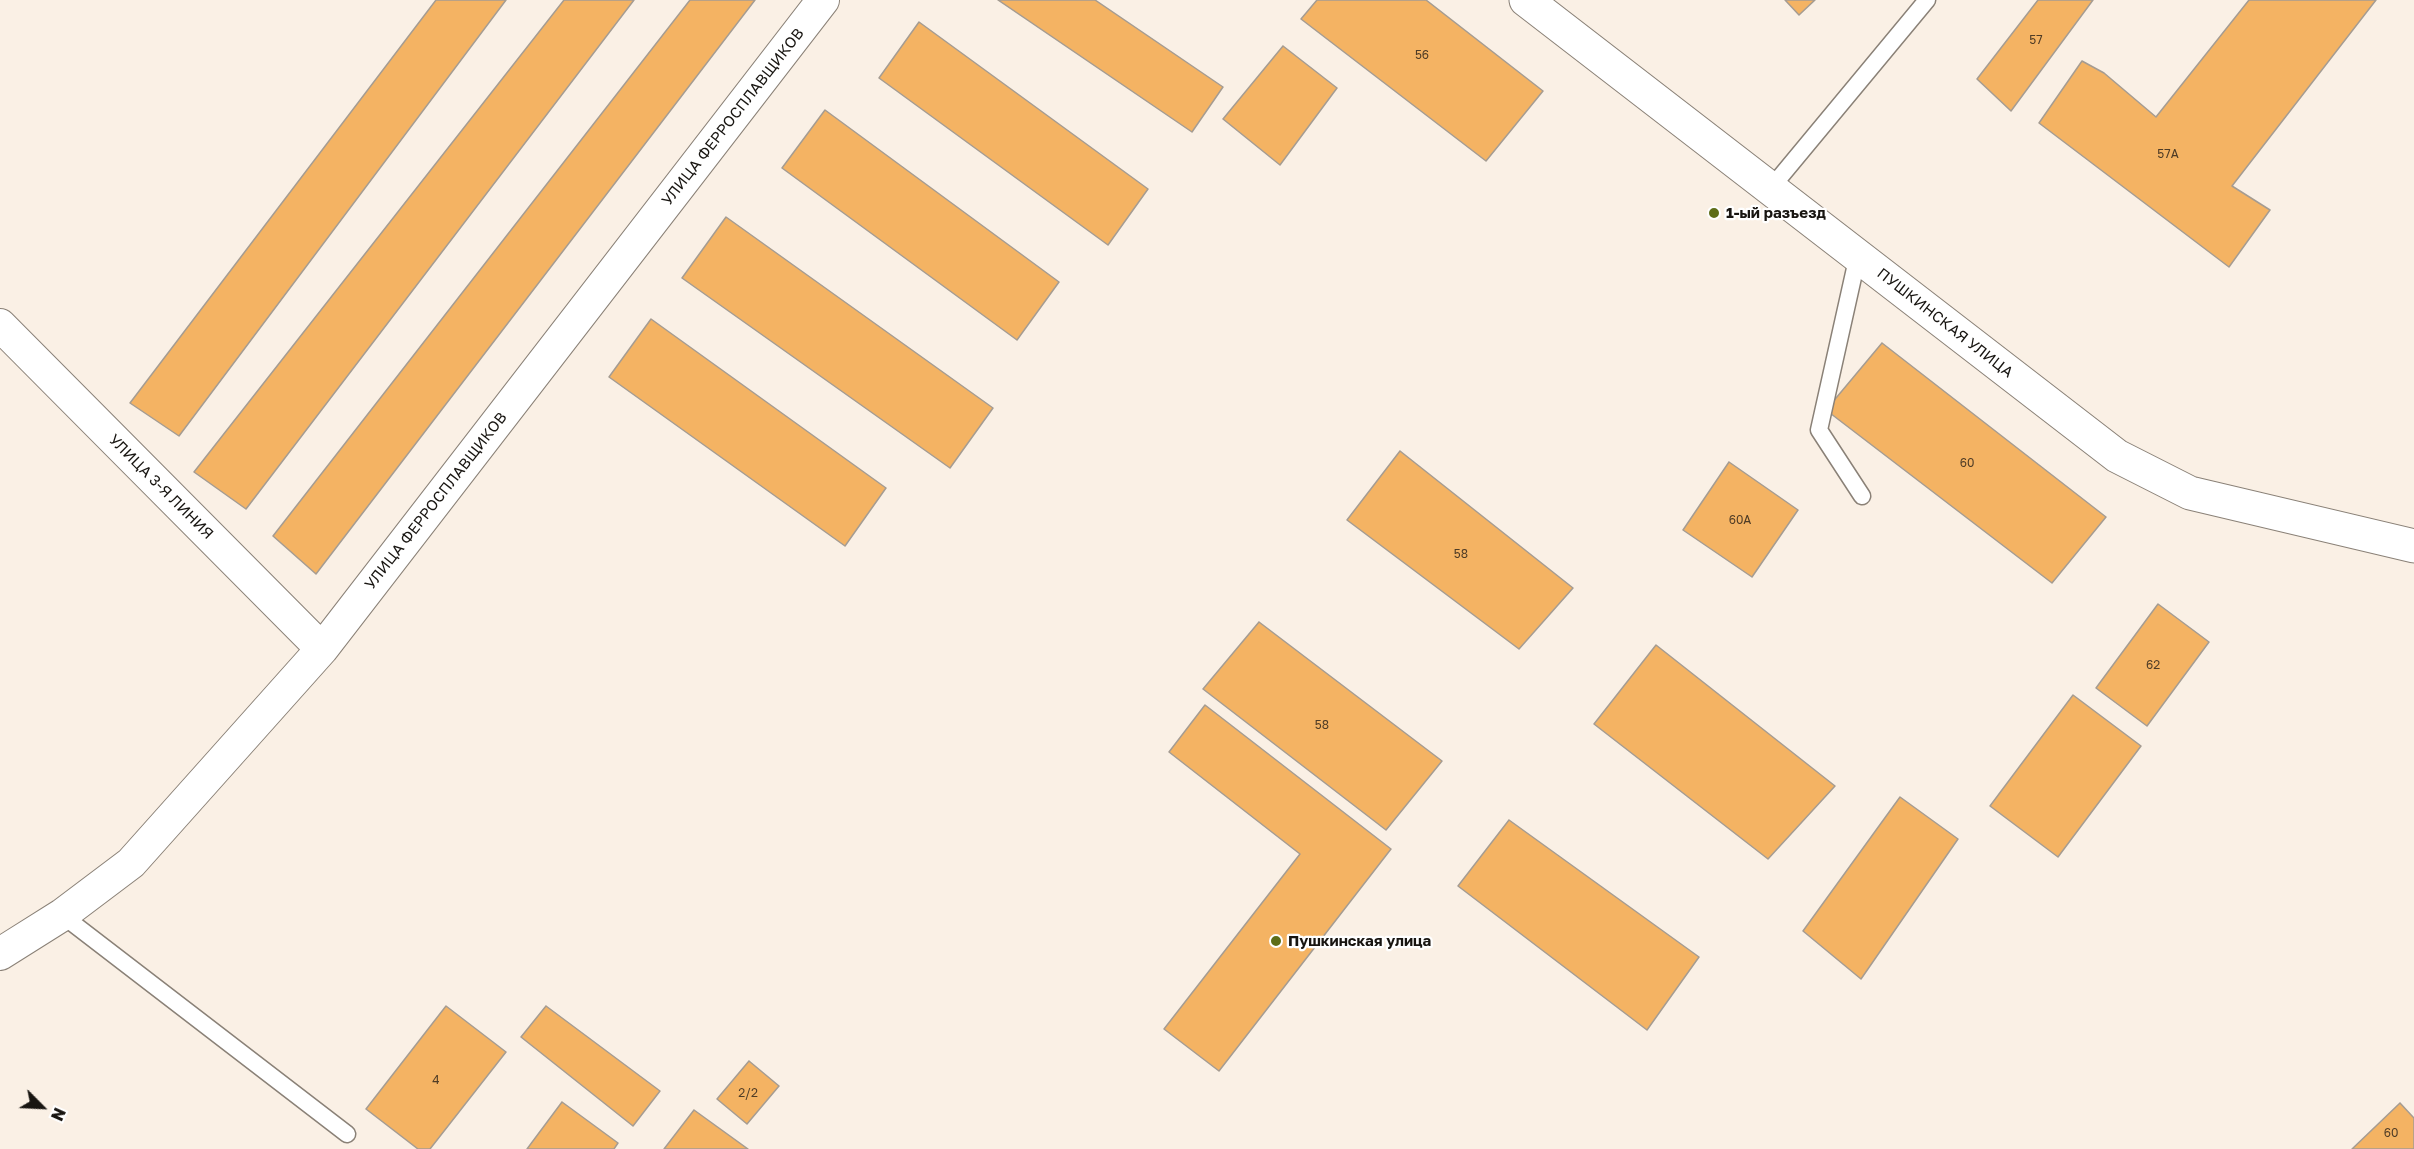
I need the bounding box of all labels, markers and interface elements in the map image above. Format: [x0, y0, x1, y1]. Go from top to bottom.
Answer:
street label: УЛИЦА ФЕРРОСПЛАВЩИКОВ [658, 25, 808, 209]
house number: 57 [2029, 33, 2043, 47]
house number: 56 [1415, 48, 1429, 62]
house number: 57А [2157, 147, 2179, 161]
place label: 1-ый разъезд [1726, 204, 1826, 222]
marker: 1-ый разъезд [1707, 206, 1721, 220]
street label: ПУШКИНСКАЯ УЛИЦА [1873, 264, 2017, 382]
street label: УЛИЦА ФЕРРОСПЛАВЩИКОВ [361, 409, 511, 593]
street label: УЛИЦА 3-Я ЛИНИЯ [105, 431, 217, 543]
house number: 60 [1960, 456, 1974, 470]
house number: 60А [1729, 513, 1751, 527]
house number: 58 [1454, 547, 1468, 561]
house number: 62 [2146, 658, 2160, 672]
house number: 58 [1315, 718, 1329, 732]
place label: Пушкинская улица [1288, 932, 1431, 950]
marker: Пушкинская улица [1269, 934, 1283, 948]
house number: 4 [432, 1073, 440, 1087]
north arrow [12, 1077, 72, 1137]
house number: 2/2 [738, 1086, 758, 1100]
text: N [47, 1105, 70, 1124]
house number: 60 [2384, 1126, 2398, 1140]

